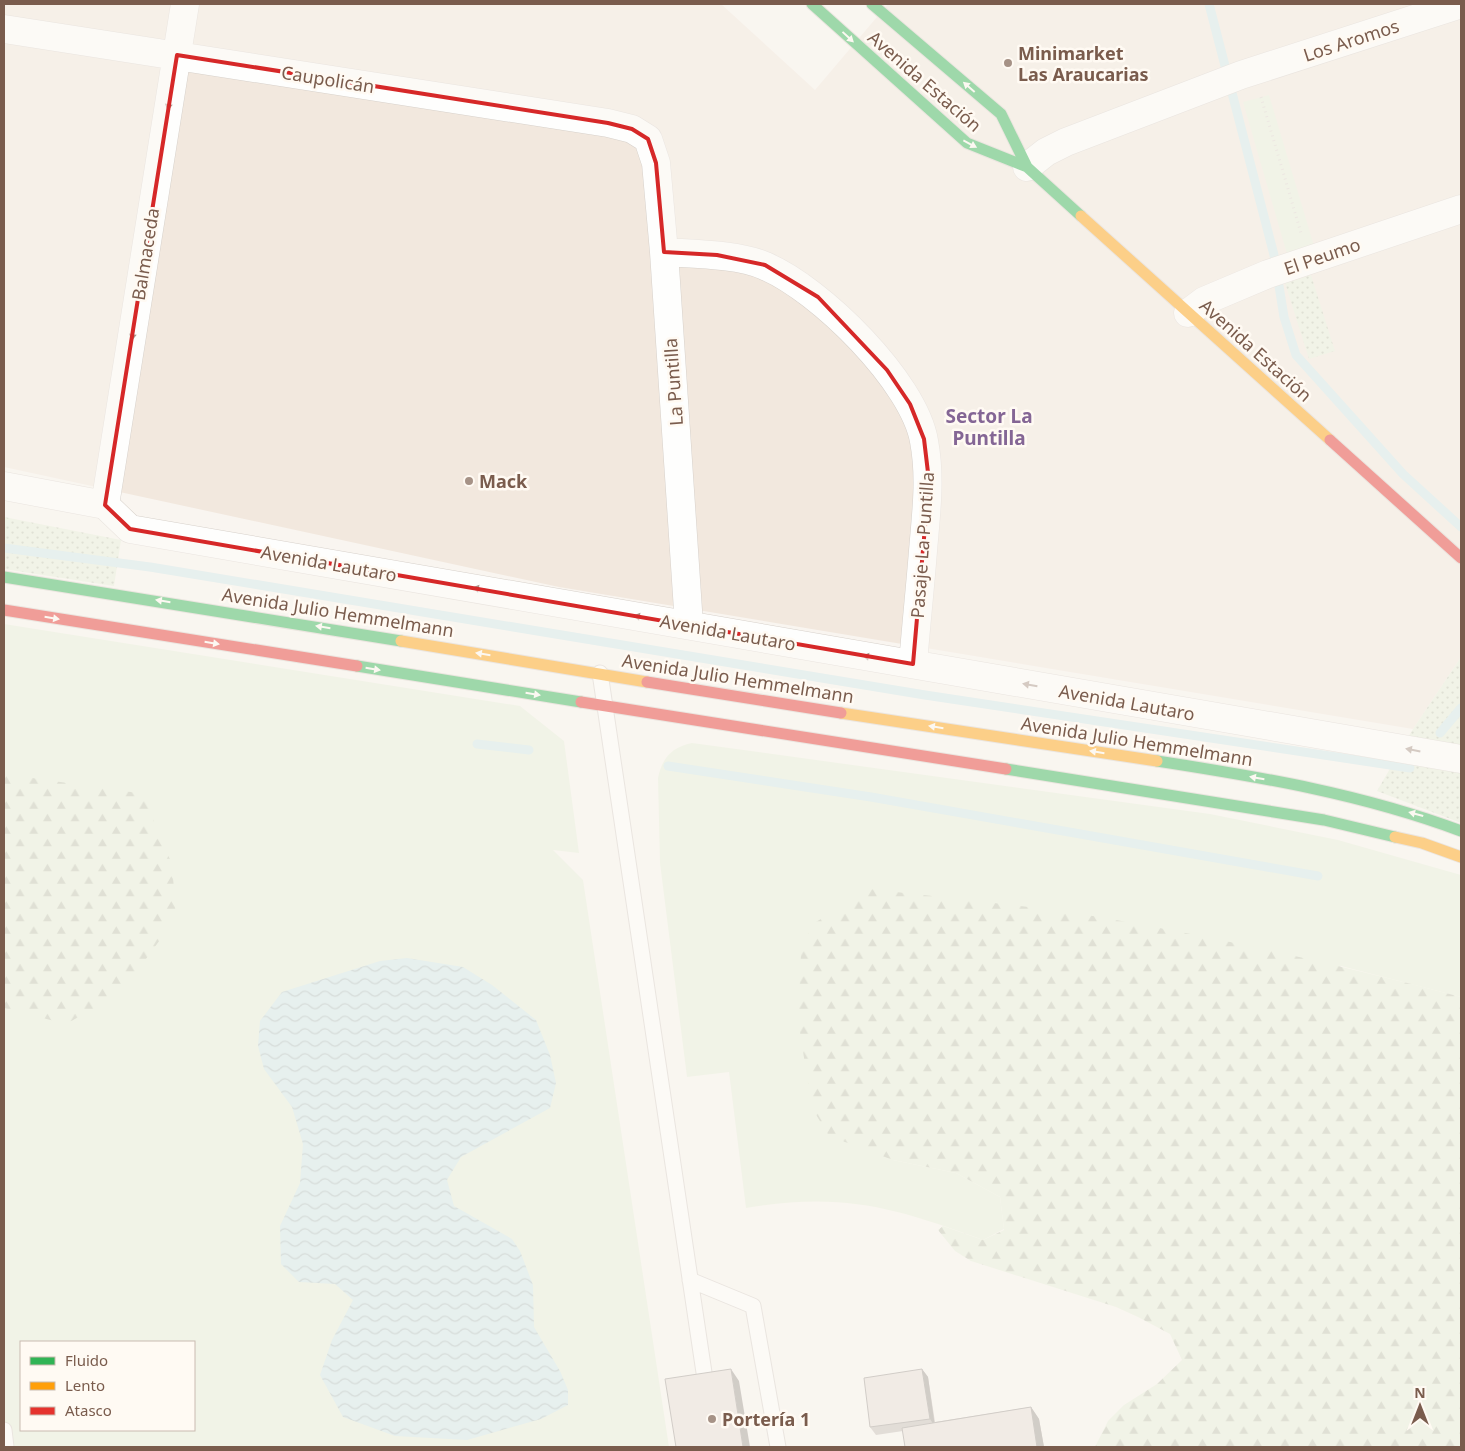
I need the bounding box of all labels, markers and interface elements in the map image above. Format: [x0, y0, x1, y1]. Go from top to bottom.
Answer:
street label: Los Aromos [1300, 13, 1402, 67]
street label: Avenida Estación [863, 25, 987, 137]
one-way arrow [841, 31, 853, 43]
place label: Minimarket Las Araucarias [1018, 41, 1149, 86]
marker: Minimarket Las Araucarias [1002, 57, 1014, 69]
street label: Caupolicán [280, 60, 376, 98]
one-way arrow [963, 81, 976, 92]
one-way arrow [165, 95, 173, 111]
one-way arrow [964, 139, 977, 148]
street label: Balmaceda [126, 206, 164, 302]
street label: El Peumo [1281, 232, 1363, 280]
street label: Avenida Estación [1195, 293, 1317, 407]
one-way arrow [128, 325, 136, 341]
street label: La Puntilla [658, 337, 688, 427]
district label: Sector La Puntilla [945, 403, 1033, 451]
place label: Mack [479, 469, 528, 493]
street label: Pasaje La Puntilla [905, 471, 939, 619]
marker: Mack [463, 475, 475, 487]
street label: Avenida Lautaro [259, 539, 399, 587]
street label: Avenida Julio Hemmelmann [220, 582, 456, 642]
one-way arrow [472, 585, 488, 593]
one-way arrow [154, 597, 170, 605]
street label: Avenida Lautaro [658, 608, 798, 656]
one-way arrow [632, 613, 648, 621]
one-way arrow [44, 614, 60, 622]
one-way arrow [315, 623, 331, 631]
one-way arrow [205, 640, 221, 648]
street label: Avenida Julio Hemmelmann [620, 648, 856, 708]
one-way arrow [475, 649, 491, 657]
one-way arrow [861, 652, 877, 660]
one-way arrow [365, 665, 381, 673]
street label: Avenida Lautaro [1057, 678, 1197, 726]
one-way arrow [1021, 681, 1037, 689]
one-way arrow [526, 690, 542, 698]
street label: Avenida Julio Hemmelmann [1019, 711, 1255, 771]
one-way arrow [928, 723, 944, 731]
one-way arrow [1406, 746, 1421, 754]
one-way arrow [1089, 748, 1105, 756]
one-way arrow [1249, 774, 1265, 782]
one-way arrow [1408, 810, 1423, 818]
legend [20, 1341, 195, 1431]
text: Fluido [65, 1350, 108, 1370]
text: Lento [65, 1375, 105, 1395]
north arrow [1395, 1381, 1445, 1431]
text: N [1414, 1383, 1426, 1402]
text: Atasco [65, 1400, 112, 1420]
place label: Portería 1 [722, 1407, 810, 1431]
marker: Portería 1 [706, 1413, 718, 1425]

